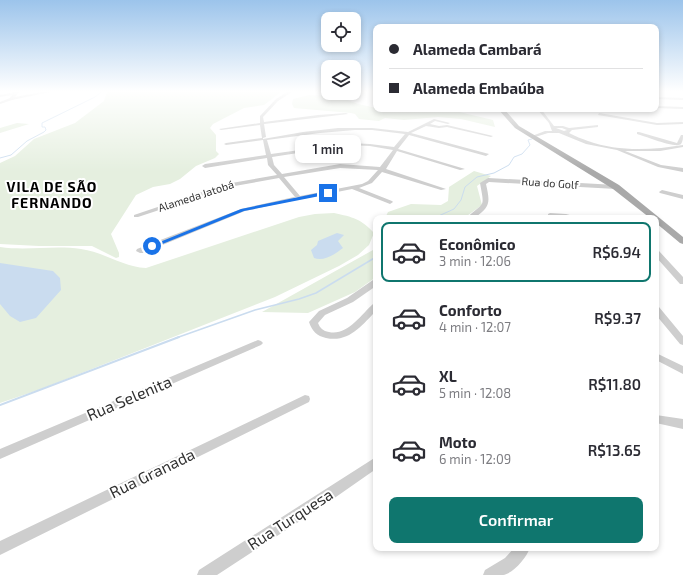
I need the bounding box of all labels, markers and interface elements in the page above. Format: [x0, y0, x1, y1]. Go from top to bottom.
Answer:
map controls [321, 12, 361, 100]
button: locate [321, 12, 361, 52]
text: Alameda Cambará [413, 40, 542, 58]
button: layers [321, 60, 361, 100]
text: Alameda Embaúba [413, 79, 544, 97]
callout: 1 min [295, 135, 361, 163]
text: 1 min [313, 141, 343, 157]
street label: Rua do Golf [521, 174, 580, 191]
street label: Alameda Jatobá [156, 177, 235, 214]
district label: VILA DE SÃO FERNANDO [7, 178, 97, 211]
route end [319, 184, 337, 202]
icon: car [391, 234, 427, 270]
text: Econômico [439, 235, 516, 253]
route start [143, 237, 161, 255]
text: R$6.94 [592, 243, 641, 261]
text: 3 min · 12:06 [439, 253, 511, 269]
icon: car [391, 300, 427, 336]
text: Conforto [439, 301, 502, 319]
text: R$9.37 [594, 309, 641, 327]
text: 4 min · 12:07 [439, 319, 511, 335]
icon: car [391, 366, 427, 402]
text: XL [439, 367, 457, 385]
street label: Rua Selenita [83, 371, 174, 424]
text: R$11.80 [588, 375, 641, 393]
text: 5 min · 12:08 [439, 385, 511, 401]
icon: car [391, 432, 427, 468]
text: Moto [439, 433, 477, 451]
text: R$13.65 [588, 441, 641, 459]
street label: Rua Granada [106, 444, 198, 501]
text: 6 min · 12:09 [439, 451, 511, 467]
street label: Rua Turquesa [243, 484, 336, 553]
button: Confirmar [389, 497, 643, 543]

